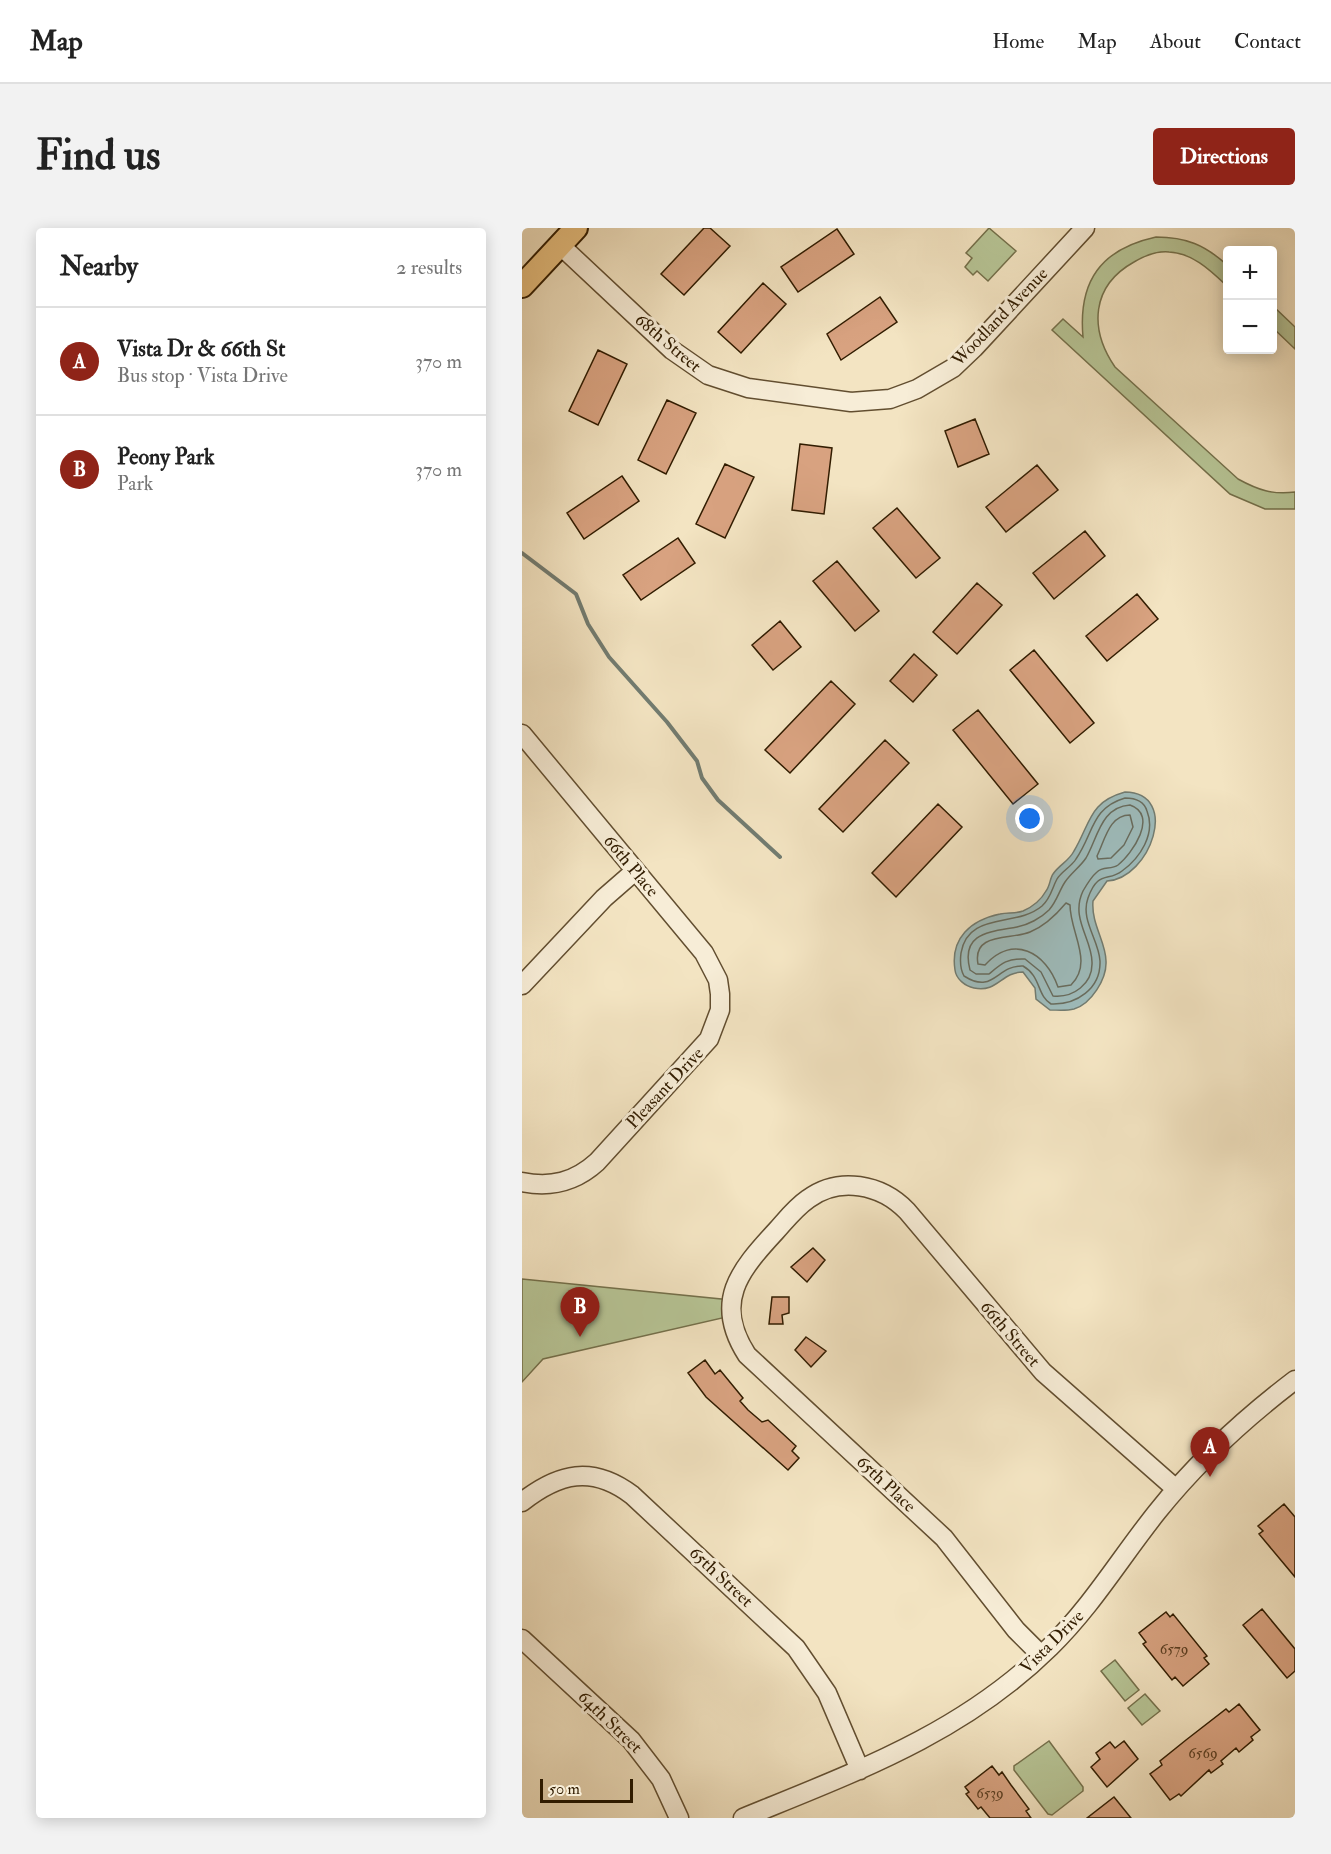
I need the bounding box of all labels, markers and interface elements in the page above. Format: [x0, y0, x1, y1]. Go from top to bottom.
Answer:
text: Map [30, 24, 83, 59]
text: Home [992, 28, 1044, 55]
text: Map [1077, 28, 1117, 55]
text: About [1150, 28, 1201, 55]
text: Contact [1234, 28, 1301, 55]
button: Directions [1153, 128, 1295, 185]
text: Find us [36, 130, 160, 182]
map controls [1223, 246, 1277, 354]
button: + [1223, 246, 1277, 300]
text: Nearby [60, 251, 138, 283]
text: 2 results [396, 255, 462, 280]
street label: Woodland Avenue [946, 262, 1053, 372]
button: − [1223, 300, 1277, 354]
street label: 68th Street [630, 308, 706, 378]
text: Vista Dr & 66th St [117, 335, 285, 363]
text: A [73, 349, 86, 374]
text: 370 m [415, 349, 462, 374]
text: Bus stop · Vista Drive [117, 363, 288, 388]
text: Peony Park [117, 443, 215, 471]
text: B [73, 457, 86, 482]
text: 370 m [415, 457, 462, 482]
text: Park [117, 471, 153, 496]
your location [1015, 804, 1044, 833]
street label: 66th Place [598, 830, 664, 902]
street label: Pleasant Drive [621, 1042, 709, 1134]
pin: B [560, 1288, 600, 1337]
street label: 66th Street [975, 1296, 1045, 1372]
pin: A [1190, 1428, 1230, 1477]
street label: 65th Place [851, 1451, 921, 1518]
street label: 65th Street [684, 1542, 758, 1613]
street label: Vista Drive [1015, 1605, 1089, 1679]
house number: 6579 [1160, 1640, 1188, 1659]
street label: 64th Street [573, 1686, 647, 1759]
house number: 6569 [1188, 1744, 1218, 1763]
scale bar [540, 1776, 633, 1804]
text: 50 m [549, 1779, 580, 1799]
house number: 6539 [976, 1784, 1004, 1803]

